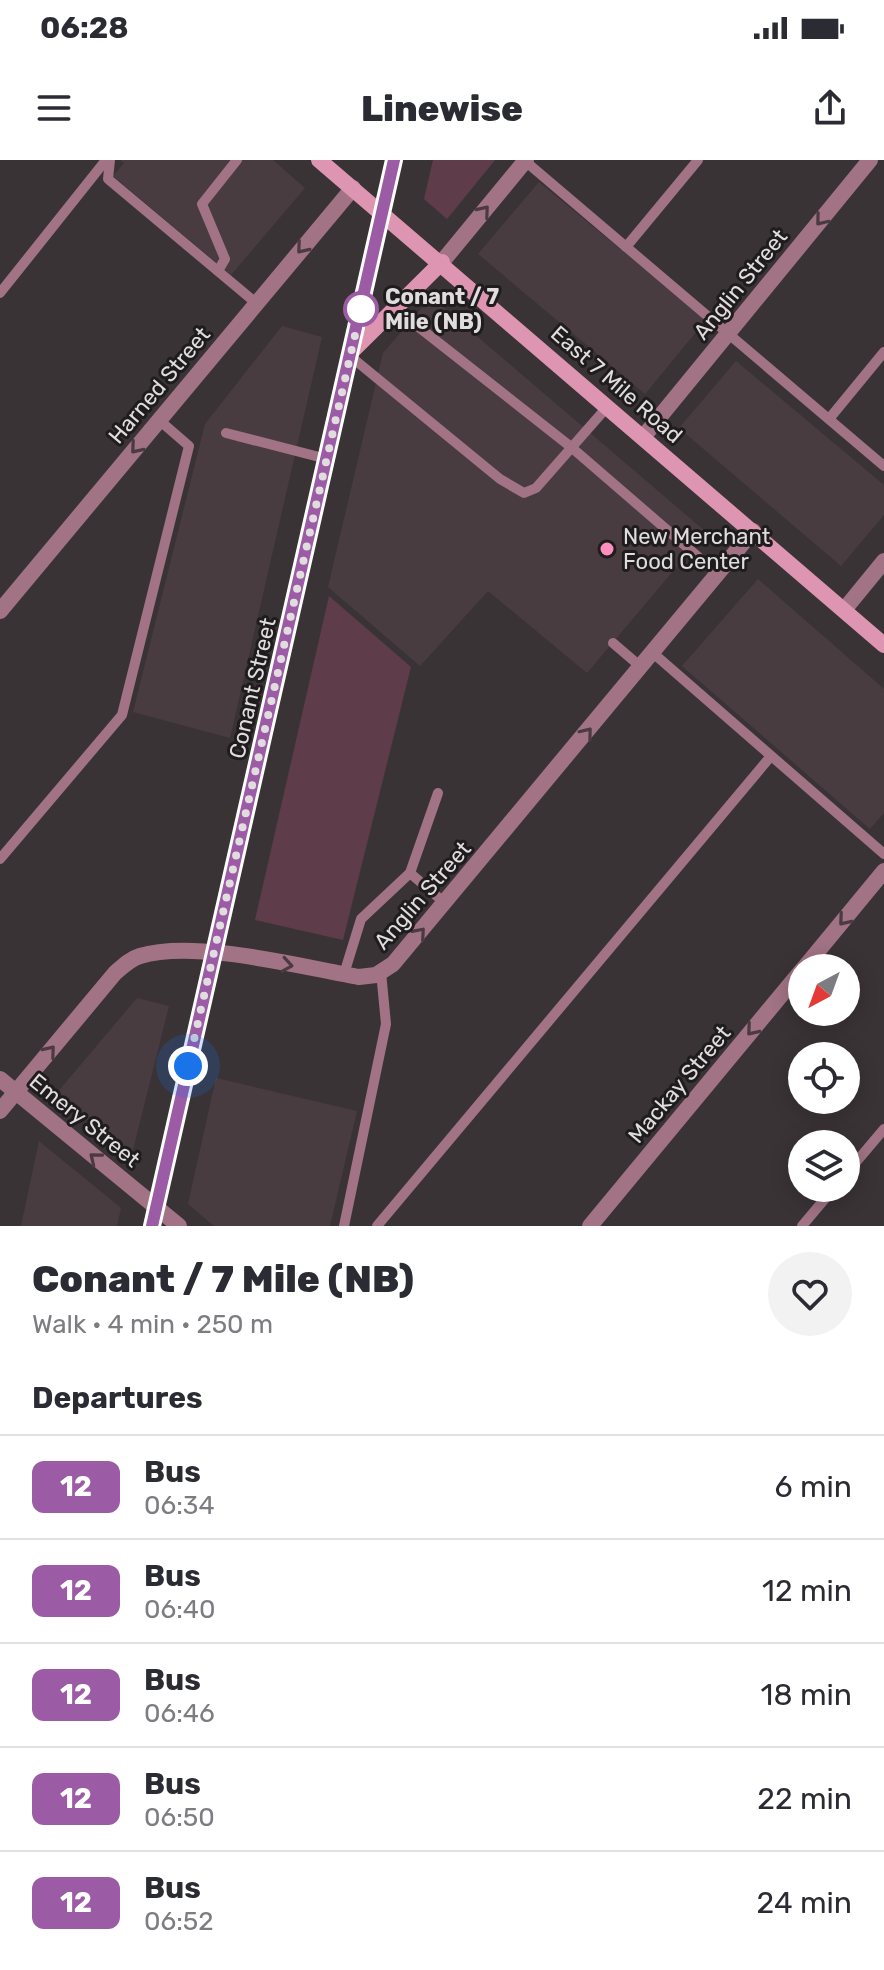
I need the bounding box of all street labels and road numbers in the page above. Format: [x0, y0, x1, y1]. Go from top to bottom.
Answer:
street label: Anglin Street [688, 223, 793, 345]
street label: East 7 Mile Road [545, 320, 688, 449]
street label: Harned Street [103, 321, 216, 449]
street label: Conant Street [223, 615, 282, 761]
street label: Anglin Street [368, 836, 477, 955]
street label: Mackay Street [622, 1020, 737, 1149]
street label: Emery Street [24, 1068, 146, 1173]

